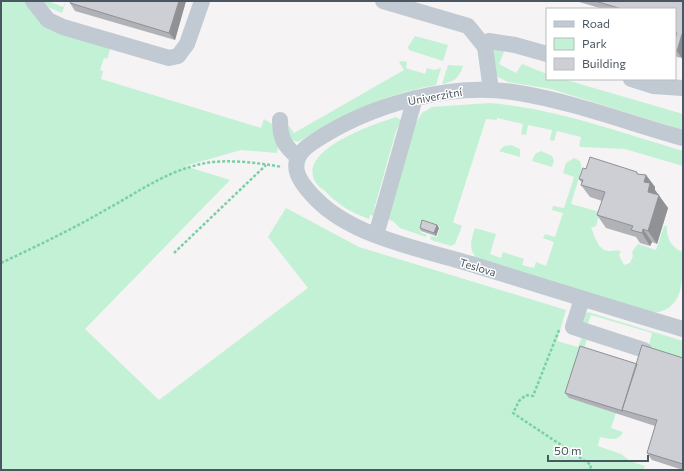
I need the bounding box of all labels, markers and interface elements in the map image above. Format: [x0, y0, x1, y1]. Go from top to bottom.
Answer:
legend [546, 8, 676, 80]
text: Road [582, 16, 610, 30]
text: Park [582, 36, 608, 50]
text: Building [582, 56, 626, 70]
street label: Univerzitní [407, 85, 464, 107]
street label: Teslova [458, 255, 498, 279]
scale bar [548, 437, 648, 463]
text: 50 m [554, 443, 582, 457]

